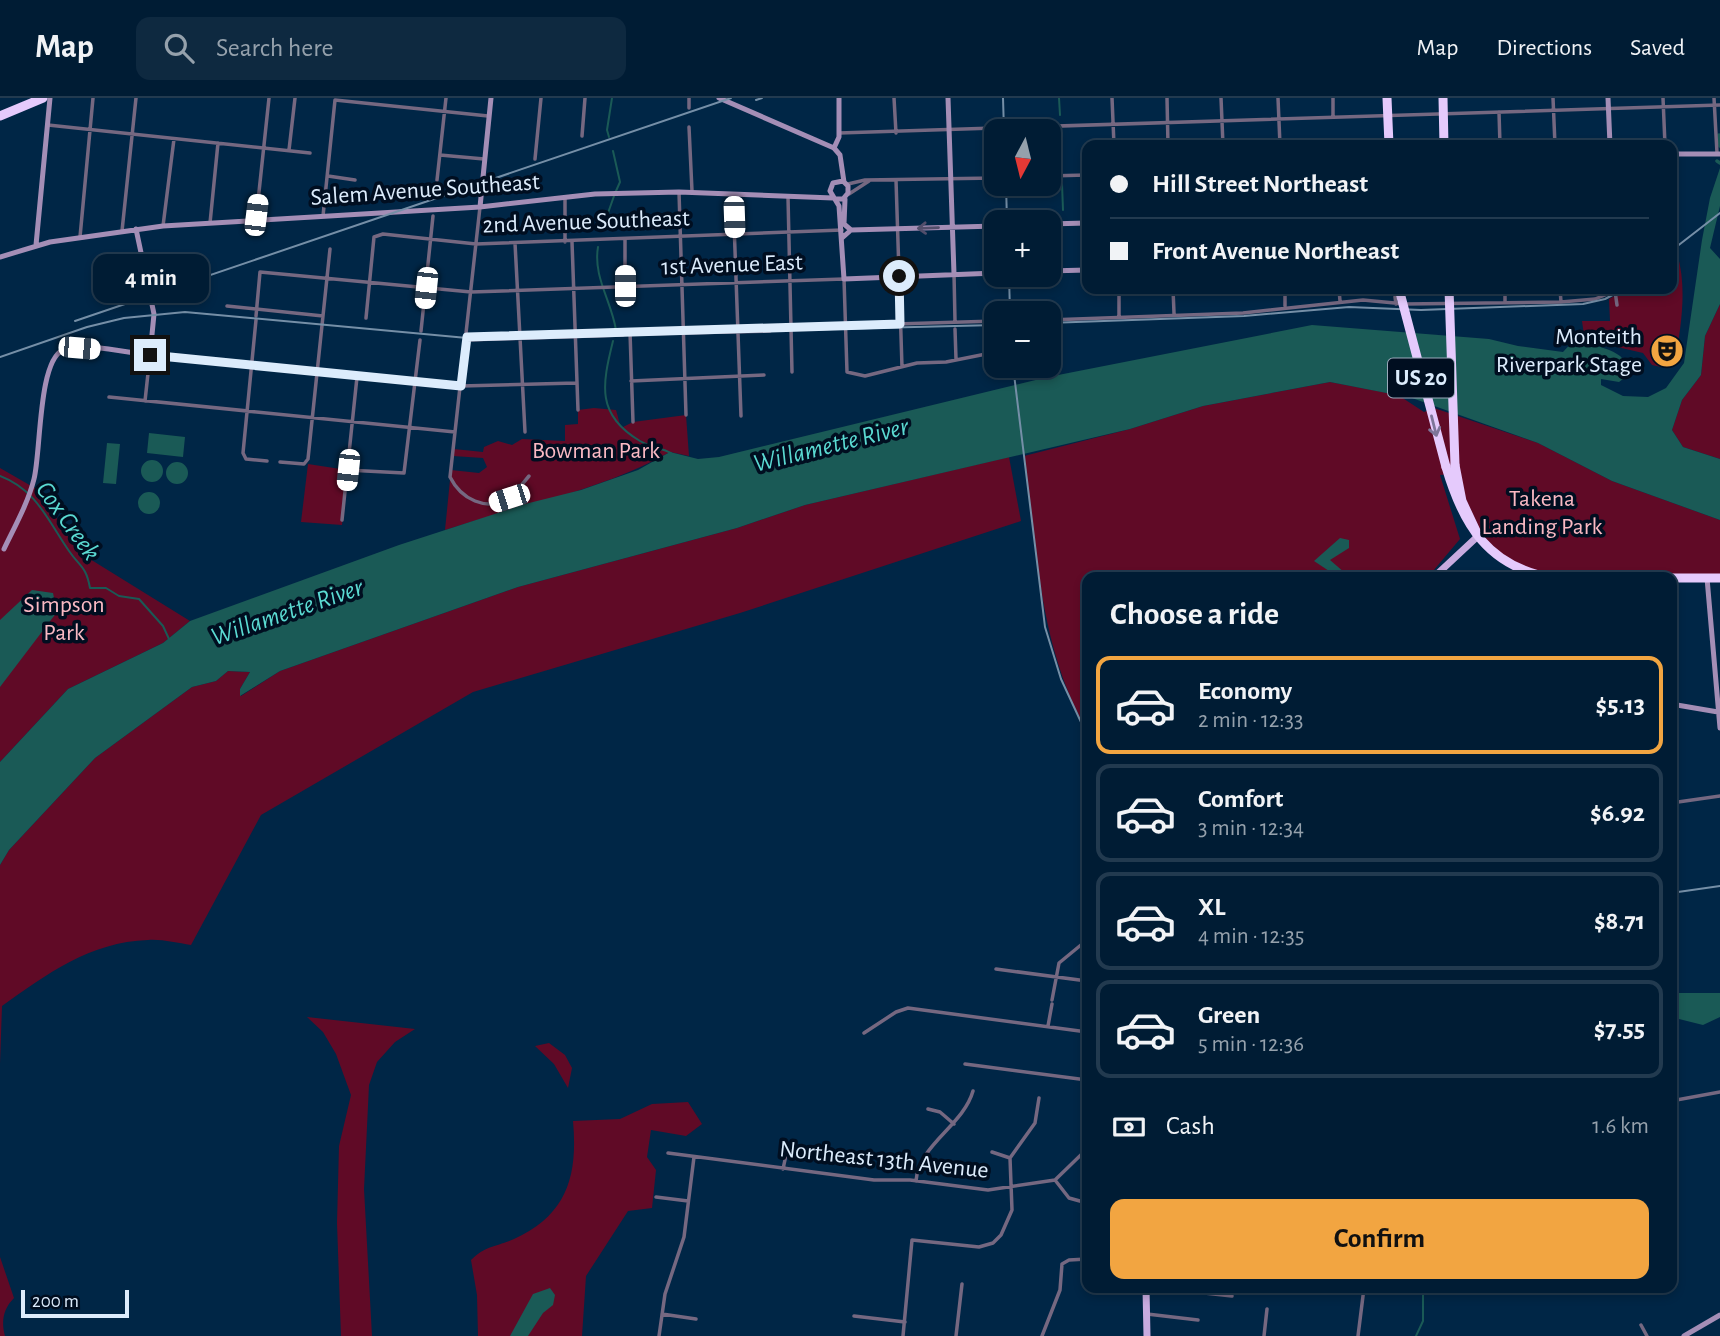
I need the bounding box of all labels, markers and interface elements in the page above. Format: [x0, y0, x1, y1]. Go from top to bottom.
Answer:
search box [136, 17, 626, 80]
icon: search [160, 29, 198, 67]
text: Map [35, 31, 94, 64]
text: Search here [216, 35, 334, 61]
text: Map [1416, 36, 1458, 60]
text: Directions [1496, 36, 1592, 60]
text: Saved [1630, 36, 1685, 60]
north arrow [984, 119, 1060, 196]
map controls [984, 119, 1061, 378]
street label: Salem Avenue Southeast [310, 170, 541, 210]
text: Hill Street Northeast [1152, 171, 1368, 197]
car [244, 193, 269, 237]
car [723, 196, 746, 238]
street label: 2nd Avenue Southeast [482, 206, 690, 238]
button: + [984, 210, 1061, 287]
one-way arrow [916, 221, 939, 234]
text: Front Avenue Northeast [1152, 238, 1399, 264]
street label: 1st Avenue East [661, 251, 803, 279]
callout: 4 min [92, 254, 208, 302]
route start [883, 260, 915, 292]
car [615, 265, 636, 307]
car [414, 266, 439, 310]
text: 4 min [125, 267, 177, 290]
button: − [984, 301, 1061, 378]
place label: Monteith Riverpark Stage [1496, 325, 1642, 377]
theatre icon: Monteith Riverpark Stage [1648, 332, 1686, 370]
car [58, 336, 101, 360]
route end [134, 339, 166, 371]
road number: US 20 [1388, 358, 1454, 398]
water label: Willamette River [751, 413, 913, 477]
one-way arrow [1428, 414, 1441, 437]
park label: Bowman Park [532, 439, 660, 463]
car [336, 448, 361, 492]
water label: Cox Creek [31, 477, 105, 565]
car [486, 482, 533, 514]
park label: Takena Landing Park [1482, 487, 1603, 539]
water label: Willamette River [208, 573, 368, 650]
park label: Simpson Park [23, 593, 105, 645]
text: Choose a ride [1110, 598, 1279, 630]
icon: car [1114, 674, 1177, 737]
text: Economy [1198, 678, 1292, 704]
text: $5.13 [1596, 692, 1645, 718]
text: 2 min · 12:33 [1198, 709, 1304, 732]
icon: car [1114, 782, 1177, 845]
text: Comfort [1198, 786, 1283, 812]
text: $6.92 [1590, 800, 1645, 826]
text: 3 min · 12:34 [1198, 817, 1304, 840]
icon: car [1114, 890, 1177, 953]
text: XL [1198, 894, 1225, 920]
text: $8.71 [1594, 908, 1645, 934]
text: 4 min · 12:35 [1198, 925, 1304, 948]
icon: car [1114, 998, 1177, 1061]
text: Green [1198, 1002, 1260, 1028]
text: $7.55 [1594, 1016, 1645, 1042]
text: 5 min · 12:36 [1198, 1033, 1304, 1056]
icon: cash [1110, 1108, 1148, 1146]
text: Cash [1166, 1113, 1215, 1139]
text: 1.6 km [1592, 1115, 1649, 1138]
street label: Northeast 13th Avenue [778, 1137, 990, 1183]
button: Confirm [1110, 1199, 1649, 1279]
scale bar [21, 1287, 130, 1319]
text: 200 m [32, 1292, 79, 1311]

